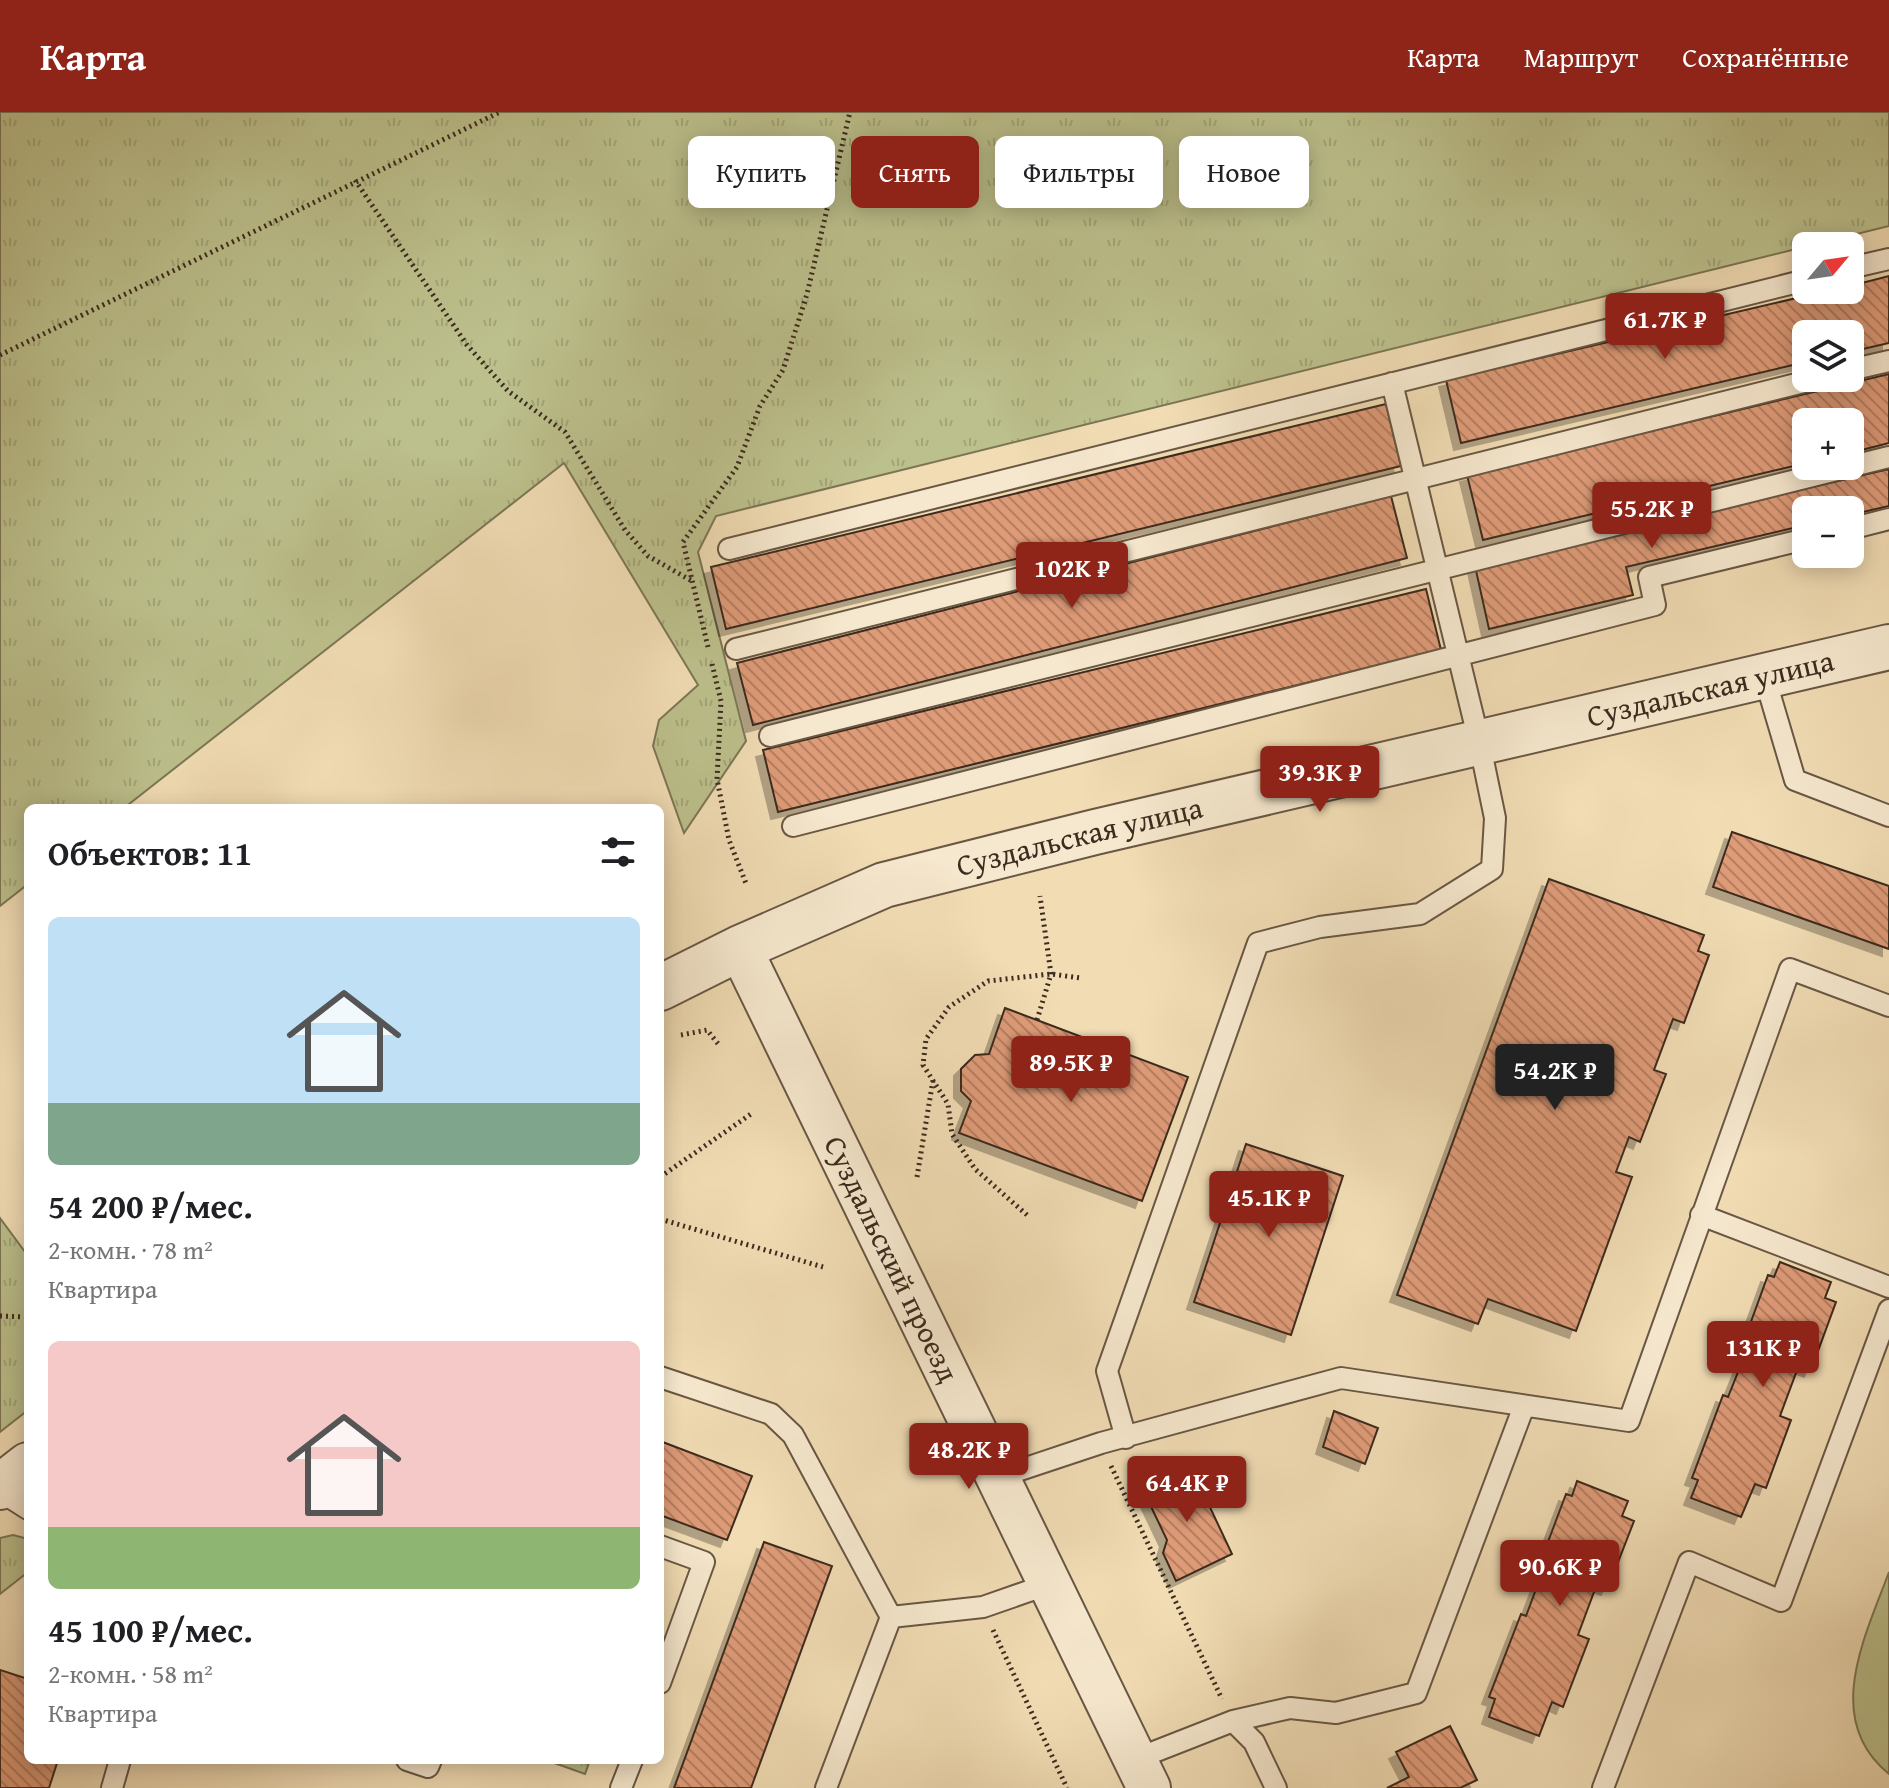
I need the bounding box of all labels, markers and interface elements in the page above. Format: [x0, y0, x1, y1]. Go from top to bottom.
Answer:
text: Карта [40, 28, 146, 84]
text: Карта [1407, 36, 1480, 77]
text: Маршрут [1524, 36, 1638, 77]
text: Сохранённые [1682, 36, 1849, 77]
chip: Купить [688, 136, 835, 208]
chip: Снять [851, 136, 979, 208]
chip: Фильтры [995, 136, 1163, 208]
chip: Новое [1179, 136, 1309, 208]
north arrow [1792, 232, 1864, 304]
map controls [1792, 232, 1864, 568]
pin: 61.7K ₽ [1591, 293, 1739, 361]
text: 61.7K ₽ [1623, 299, 1707, 338]
button: layers [1792, 320, 1864, 392]
button: + [1792, 408, 1864, 480]
pin: 55.2K ₽ [1578, 482, 1726, 550]
text: 55.2K ₽ [1610, 488, 1694, 527]
button: − [1792, 496, 1864, 568]
pin: 102K ₽ [1007, 542, 1137, 610]
text: 102K ₽ [1034, 548, 1110, 587]
street label: Суздальская улица [1582, 637, 1839, 738]
pin: 39.3K ₽ [1246, 746, 1394, 814]
text: 39.3K ₽ [1278, 752, 1362, 791]
street label: Суздальская улица [951, 785, 1207, 887]
text: Объектов: 11 [48, 828, 252, 877]
icon: filters [596, 830, 640, 874]
icon: home [272, 969, 416, 1113]
pin: 89.5K ₽ [997, 1036, 1145, 1104]
text: 89.5K ₽ [1029, 1042, 1113, 1081]
pin: 54.2K ₽ [1481, 1044, 1629, 1112]
text: 54.2K ₽ [1513, 1050, 1597, 1089]
street label: Суздальский проезд [814, 1128, 971, 1389]
pin: 45.1K ₽ [1195, 1171, 1343, 1239]
text: 45.1K ₽ [1227, 1177, 1311, 1216]
text: 54 200 ₽/мес. [48, 1181, 253, 1230]
text: 2-комн. · 78 m² [48, 1230, 213, 1269]
text: Квартира [48, 1269, 157, 1308]
pin: 131K ₽ [1698, 1321, 1828, 1389]
text: 131K ₽ [1725, 1327, 1801, 1366]
icon: home [272, 1393, 416, 1537]
pin: 48.2K ₽ [895, 1423, 1043, 1491]
text: 48.2K ₽ [927, 1429, 1011, 1468]
pin: 64.4K ₽ [1113, 1456, 1261, 1524]
text: 64.4K ₽ [1145, 1462, 1229, 1501]
pin: 90.6K ₽ [1486, 1540, 1634, 1608]
text: 90.6K ₽ [1518, 1546, 1602, 1585]
text: 45 100 ₽/мес. [48, 1605, 253, 1654]
text: 2-комн. · 58 m² [48, 1654, 213, 1693]
text: Квартира [48, 1693, 157, 1732]

